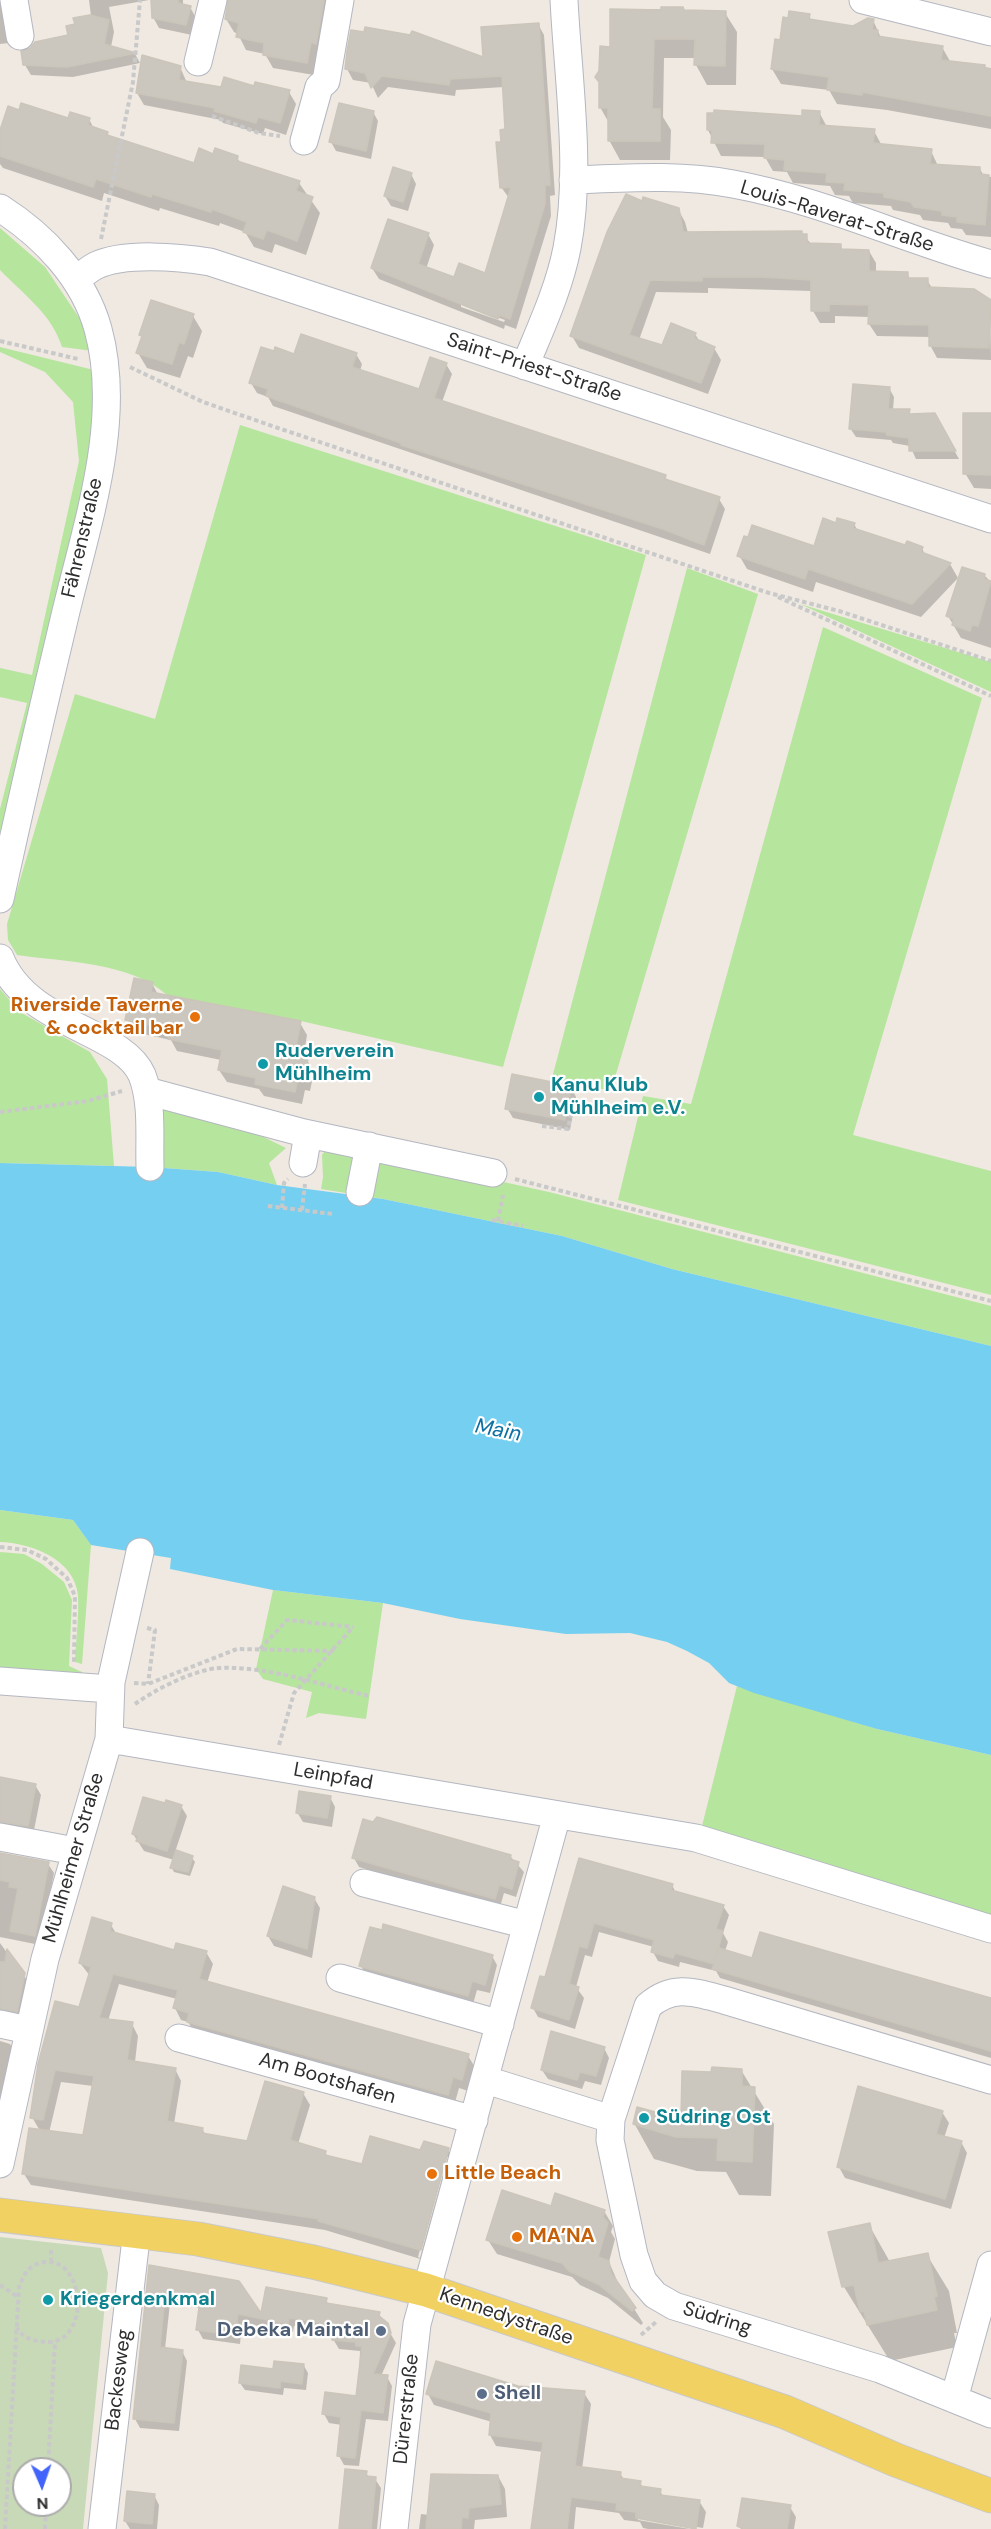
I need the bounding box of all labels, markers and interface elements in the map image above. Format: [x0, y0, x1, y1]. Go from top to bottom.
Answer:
street label: Louis-Raverat-Straße [737, 176, 937, 258]
street label: Saint-Priest-Straße [443, 328, 625, 408]
street label: Fährenstraße [58, 476, 108, 600]
place label: Riverside Taverne & cocktail bar [11, 994, 183, 1041]
marker: Riverside Taverne & cocktail bar [188, 1010, 202, 1024]
place label: Ruderverein Mühlheim [275, 1040, 394, 1087]
marker: Ruderverein Mühlheim [256, 1057, 270, 1071]
place label: Kanu Klub Mühlheim e.V. [551, 1074, 685, 1121]
marker: Kanu Klub Mühlheim e.V. [532, 1090, 546, 1104]
water label: Main [473, 1414, 523, 1448]
street label: Leinpfad [291, 1758, 375, 1796]
street label: Mühlheimer Straße [38, 1770, 110, 1946]
street label: Am Bootshafen [256, 2048, 398, 2110]
place label: Südring Ost [656, 2106, 771, 2130]
marker: Südring Ost [637, 2111, 651, 2125]
place label: Little Beach [444, 2162, 561, 2186]
marker: Little Beach [425, 2167, 439, 2181]
place label: MA’NA [529, 2225, 595, 2249]
marker: MA’NA [510, 2230, 524, 2244]
street label: Kennedystraße [436, 2283, 576, 2351]
place label: Kriegerdenkmal [60, 2288, 215, 2312]
marker: Kriegerdenkmal [41, 2293, 55, 2307]
street label: Südring [680, 2297, 754, 2341]
place label: Debeka Maintal [217, 2319, 369, 2343]
marker: Debeka Maintal [374, 2324, 388, 2338]
street label: Backesweg [101, 2328, 137, 2432]
street label: Dürerstraße [389, 2353, 425, 2465]
place label: Shell [494, 2382, 541, 2406]
marker: Shell [475, 2387, 489, 2401]
north arrow [12, 2457, 72, 2517]
text: N [36, 2493, 49, 2514]

